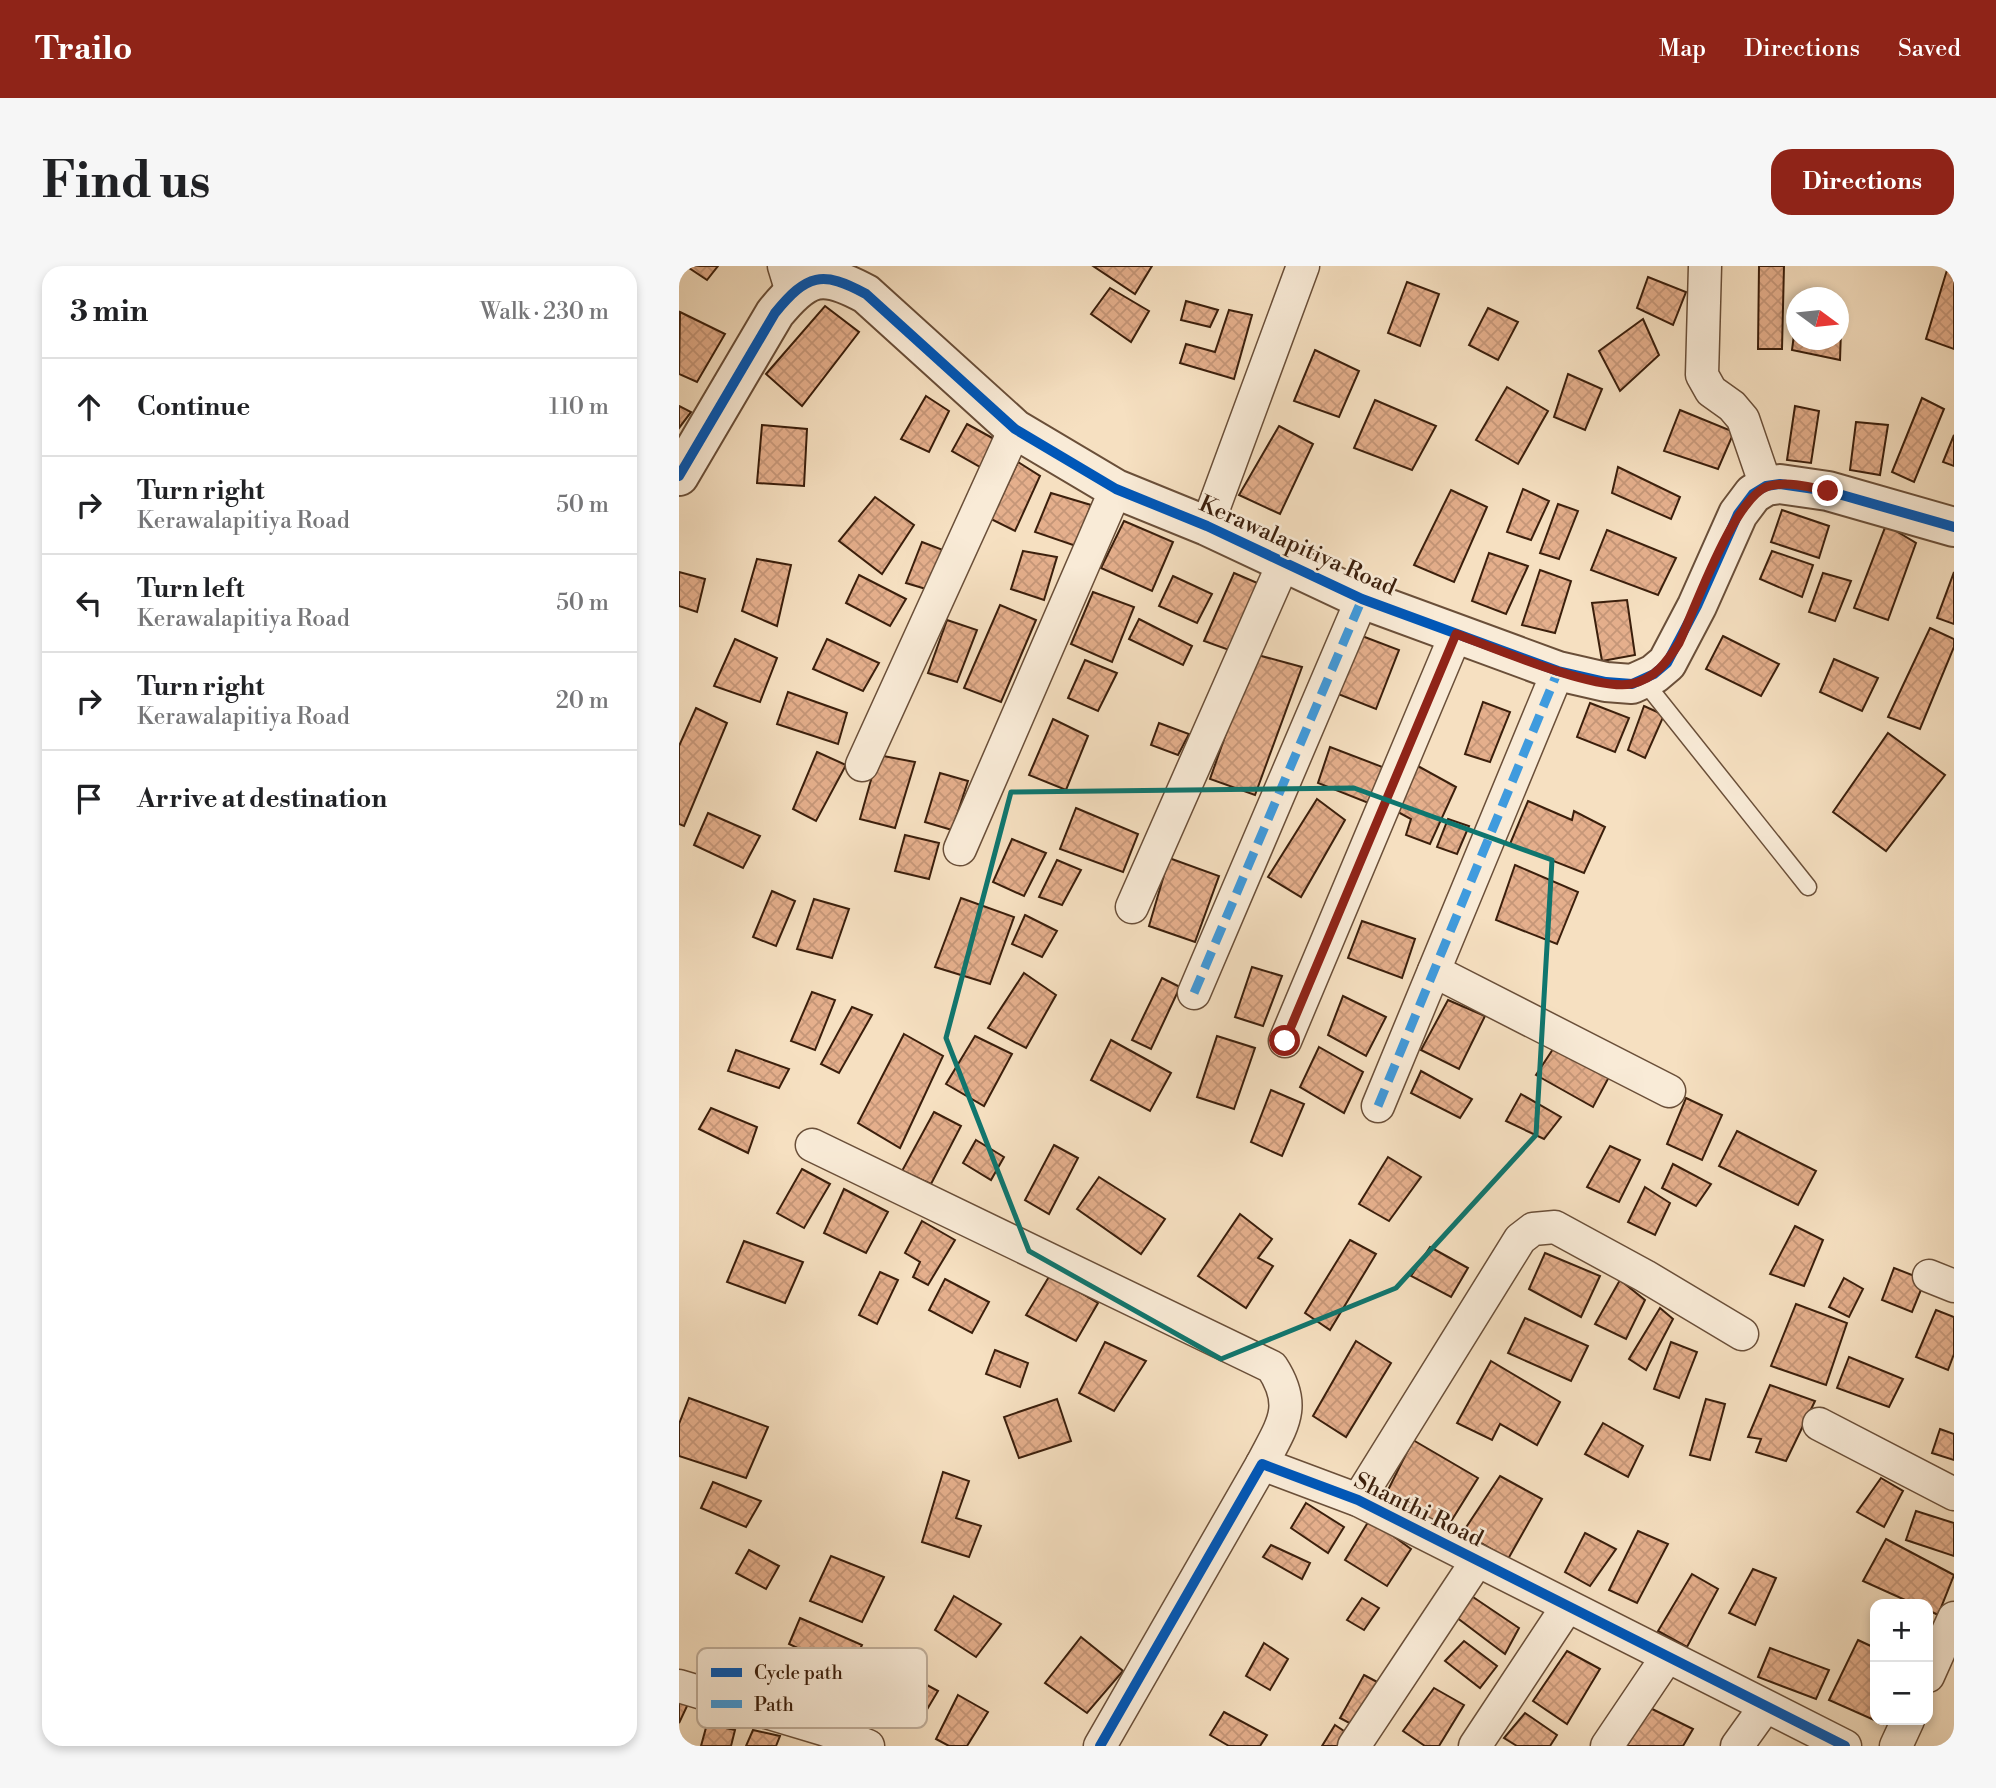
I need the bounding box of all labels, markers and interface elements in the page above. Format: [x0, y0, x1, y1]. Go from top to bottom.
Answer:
text: Trailo [35, 29, 132, 70]
text: Map [1659, 34, 1706, 64]
text: Directions [1744, 34, 1860, 64]
text: Saved [1898, 34, 1961, 64]
button: Directions [1771, 149, 1954, 215]
text: Find us [42, 152, 211, 213]
north arrow [1786, 287, 1849, 350]
text: 3 min [70, 293, 148, 331]
text: Walk · 230 m [480, 298, 609, 326]
icon: ahead [70, 388, 108, 426]
text: Continue [137, 391, 250, 423]
text: 110 m [549, 393, 609, 421]
text: Turn right [137, 475, 265, 507]
route end [1812, 475, 1843, 506]
icon: right [70, 486, 108, 524]
street label: Kerawalapitiya Road [1195, 490, 1401, 602]
text: 50 m [556, 491, 609, 519]
text: Kerawalapitiya Road [137, 507, 350, 535]
text: Turn left [137, 573, 245, 605]
icon: left [70, 584, 108, 622]
text: 50 m [556, 589, 609, 617]
text: Kerawalapitiya Road [137, 605, 350, 633]
text: Turn right [137, 671, 265, 703]
icon: right [70, 682, 108, 720]
text: 20 m [556, 687, 609, 715]
text: Kerawalapitiya Road [137, 703, 350, 731]
icon: arrive [70, 780, 108, 818]
text: Arrive at destination [137, 783, 387, 815]
route start [1269, 1025, 1300, 1056]
street label: Shanthi Road [1349, 1467, 1488, 1553]
map controls [1870, 1599, 1933, 1725]
button: + [1870, 1599, 1933, 1662]
legend [697, 1648, 927, 1728]
text: Cycle path [754, 1661, 843, 1685]
button: − [1870, 1662, 1933, 1725]
text: Path [754, 1693, 794, 1717]

